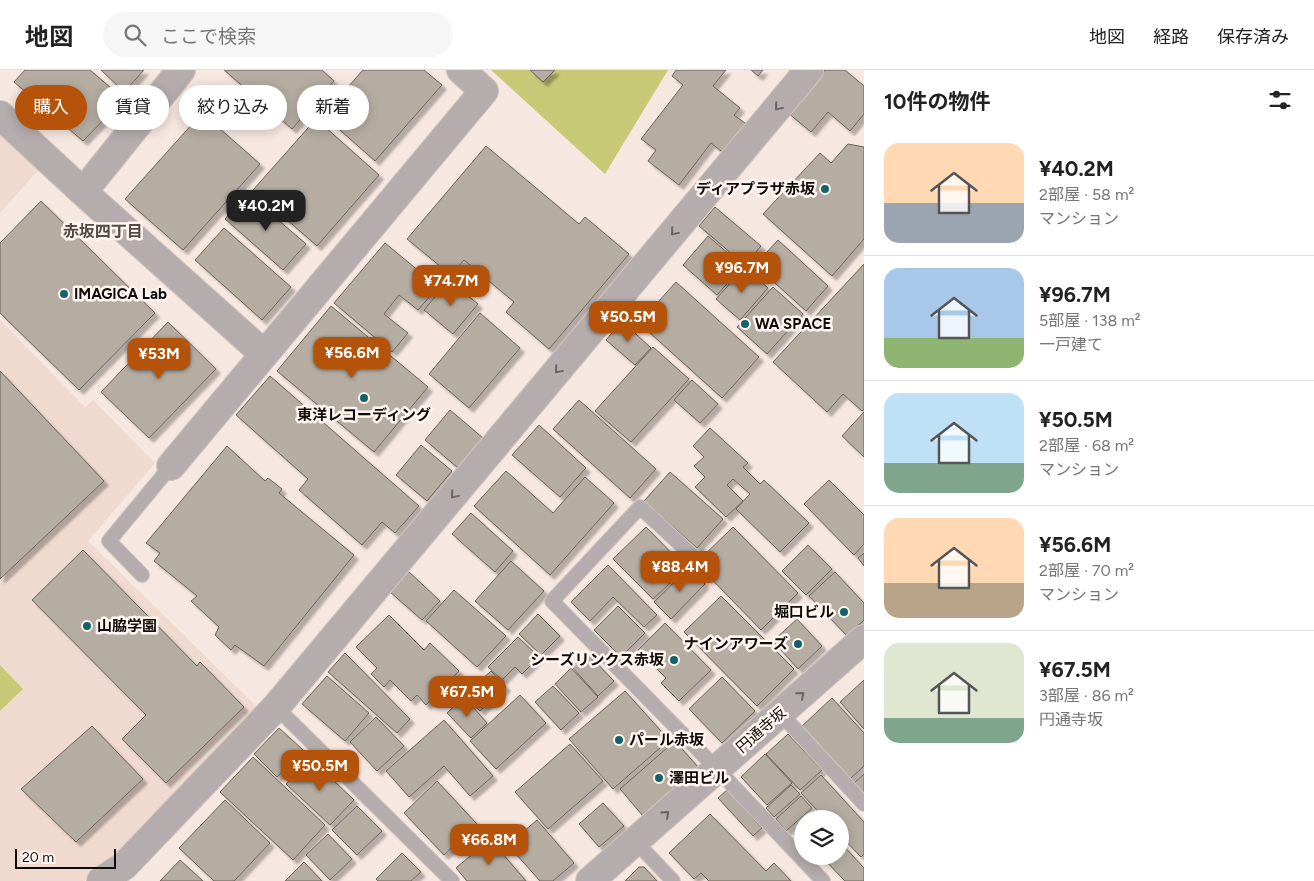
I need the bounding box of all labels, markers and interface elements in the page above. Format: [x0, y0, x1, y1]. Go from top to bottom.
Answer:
search box [103, 12, 453, 57]
icon: search [121, 21, 149, 49]
text: 地図 [25, 22, 73, 51]
text: ここで検索 [161, 25, 256, 48]
text: 地図 [1089, 26, 1125, 48]
text: 経路 [1153, 26, 1189, 48]
text: 保存済み [1217, 26, 1289, 48]
chip: 購入 [15, 85, 87, 130]
chip: 賃貸 [97, 85, 169, 130]
chip: 絞り込み [179, 85, 287, 130]
chip: 新着 [297, 85, 369, 130]
icon: filters [1266, 86, 1294, 114]
text: 10件の物件 [884, 89, 990, 114]
one-way arrow [774, 102, 783, 111]
text: ¥40.2M [1039, 156, 1114, 181]
icon: home [924, 163, 984, 223]
place label: ディアプラザ赤坂 [696, 180, 815, 198]
marker: ディアプラザ赤坂 [819, 183, 831, 195]
text: 2部屋 · 58 m² [1039, 185, 1134, 204]
pin: ¥40.2M [225, 190, 307, 232]
text: ¥40.2M [238, 196, 294, 215]
text: マンション [1039, 209, 1119, 228]
district label: 赤坂四丁目 [63, 222, 143, 241]
one-way arrow [670, 227, 679, 236]
pin: ¥96.7M [701, 252, 783, 294]
text: ¥96.7M [715, 258, 769, 277]
pin: ¥74.7M [410, 264, 492, 307]
text: ¥74.7M [423, 271, 479, 290]
text: ¥96.7M [1039, 282, 1111, 307]
place label: IMAGICA Lab [74, 285, 167, 303]
marker: IMAGICA Lab [58, 288, 70, 300]
icon: home [924, 288, 984, 348]
pin: ¥50.5M [587, 300, 669, 343]
text: ¥50.5M [600, 307, 656, 326]
text: 5部屋 · 138 m² [1039, 311, 1141, 330]
place label: WA SPACE [755, 315, 831, 333]
marker: WA SPACE [739, 318, 751, 330]
text: 一戸建て [1039, 335, 1103, 354]
pin: ¥56.6M [311, 336, 393, 379]
pin: ¥53M [129, 338, 189, 380]
text: ¥56.6M [324, 343, 380, 362]
text: ¥53M [138, 344, 180, 363]
one-way arrow [555, 365, 564, 374]
marker: 東洋レコーディング [358, 392, 370, 404]
place label: 東洋レコーディング [297, 406, 431, 424]
text: ¥50.5M [1039, 407, 1113, 432]
icon: home [924, 413, 984, 473]
text: 2部屋 · 68 m² [1039, 436, 1134, 455]
text: マンション [1039, 460, 1119, 479]
one-way arrow [451, 489, 459, 498]
text: ¥56.6M [1039, 532, 1111, 557]
icon: home [924, 538, 984, 598]
pin: ¥88.4M [639, 550, 721, 593]
text: ¥88.4M [652, 557, 708, 576]
text: 2部屋 · 70 m² [1039, 561, 1134, 580]
text: マンション [1039, 585, 1119, 604]
place label: 堀口ビル [774, 603, 834, 621]
marker: 堀口ビル [838, 606, 850, 618]
place label: 山脇学園 [97, 617, 157, 635]
marker: 山脇学園 [81, 620, 93, 632]
place label: ナインアワーズ [684, 635, 788, 653]
marker: ナインアワーズ [792, 638, 804, 650]
place label: シーズリンクス赤坂 [530, 651, 664, 669]
marker: シーズリンクス赤坂 [668, 654, 680, 666]
text: ¥67.5M [1039, 657, 1111, 682]
icon: home [924, 663, 984, 723]
pin: ¥67.5M [426, 676, 508, 718]
text: ¥67.5M [440, 682, 494, 701]
text: 3部屋 · 86 m² [1039, 686, 1134, 705]
one-way arrow [795, 692, 804, 701]
street label: 円通寺坂 [732, 704, 790, 756]
text: 円通寺坂 [1039, 710, 1103, 729]
place label: パール赤坂 [629, 731, 704, 749]
marker: パール赤坂 [613, 734, 625, 746]
pin: ¥50.5M [279, 750, 361, 792]
text: ¥50.5M [292, 756, 348, 775]
place label: 澤田ビル [669, 769, 729, 787]
marker: 澤田ビル [653, 772, 665, 784]
map controls [794, 810, 849, 865]
button: layers [794, 810, 849, 865]
one-way arrow [660, 811, 669, 820]
pin: ¥66.8M [448, 824, 530, 866]
text: ¥66.8M [461, 830, 517, 849]
scale bar [15, 846, 116, 869]
text: 20 m [22, 849, 54, 866]

